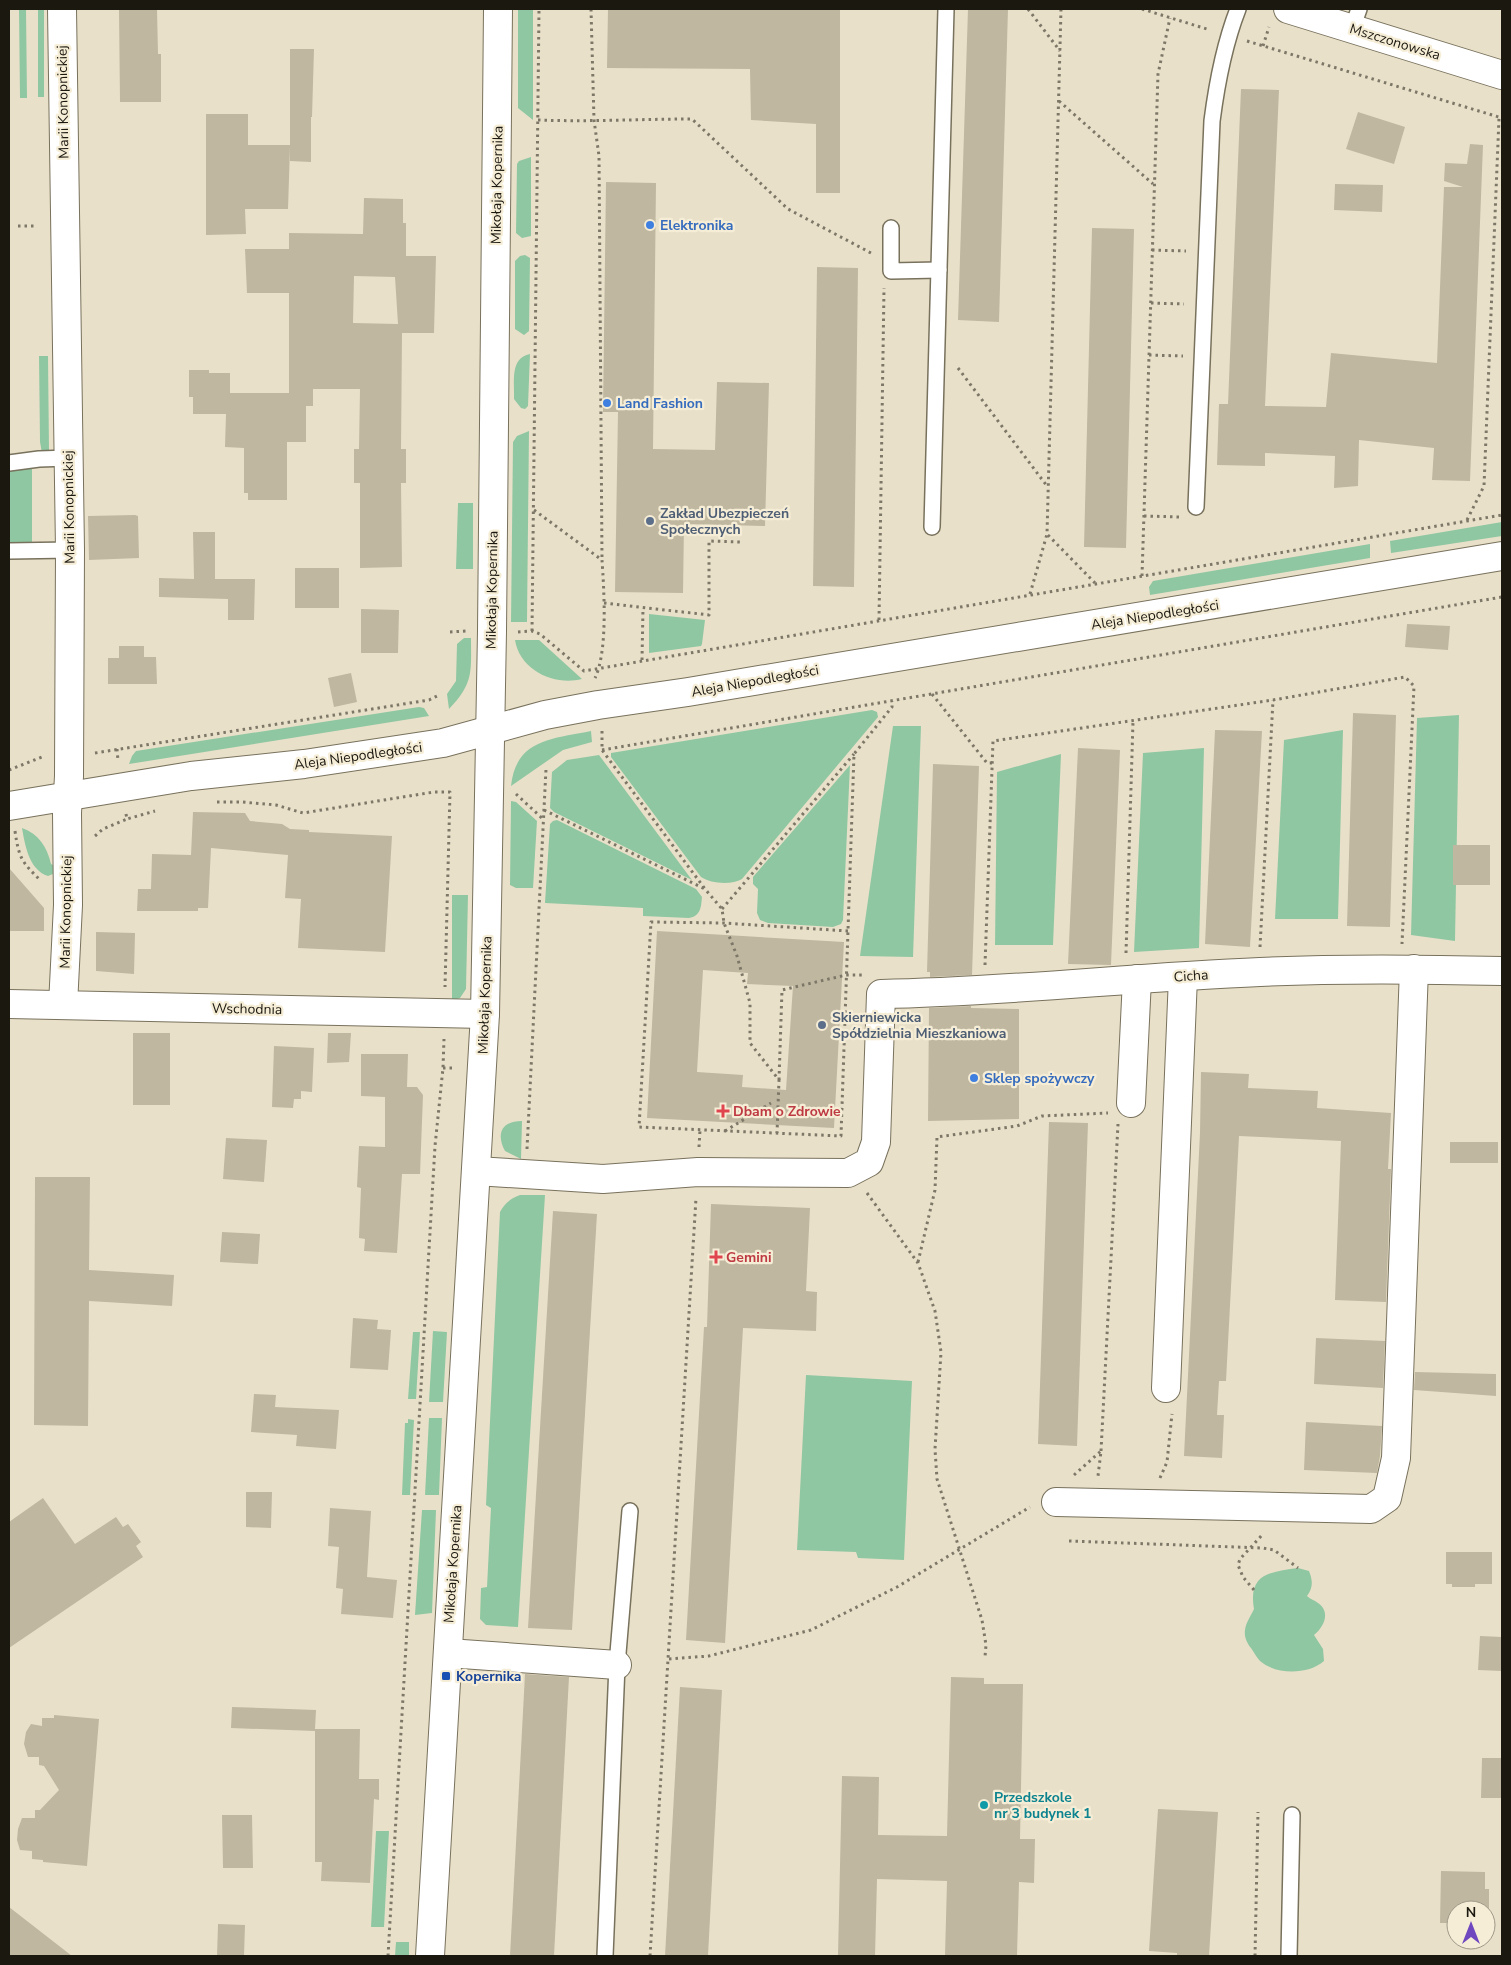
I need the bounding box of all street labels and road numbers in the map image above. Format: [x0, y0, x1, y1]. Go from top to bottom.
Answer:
street label: Mszczonowska [1347, 19, 1443, 65]
street label: Marii Konopnickiej [53, 45, 73, 159]
street label: Mikołaja Kopernika [486, 126, 508, 244]
street label: Marii Konopnickiej [59, 450, 79, 564]
street label: Mikołaja Kopernika [481, 531, 503, 649]
street label: Aleja Niepodległości [1090, 596, 1220, 634]
street label: Aleja Niepodległości [690, 660, 820, 702]
street label: Aleja Niepodległości [293, 738, 423, 774]
street label: Marii Konopnickiej [56, 855, 76, 969]
street label: Mikołaja Kopernika [473, 936, 497, 1054]
street label: Cicha [1173, 965, 1209, 987]
street label: Wschodnia [212, 999, 282, 1019]
street label: Mikołaja Kopernika [439, 1504, 467, 1624]

